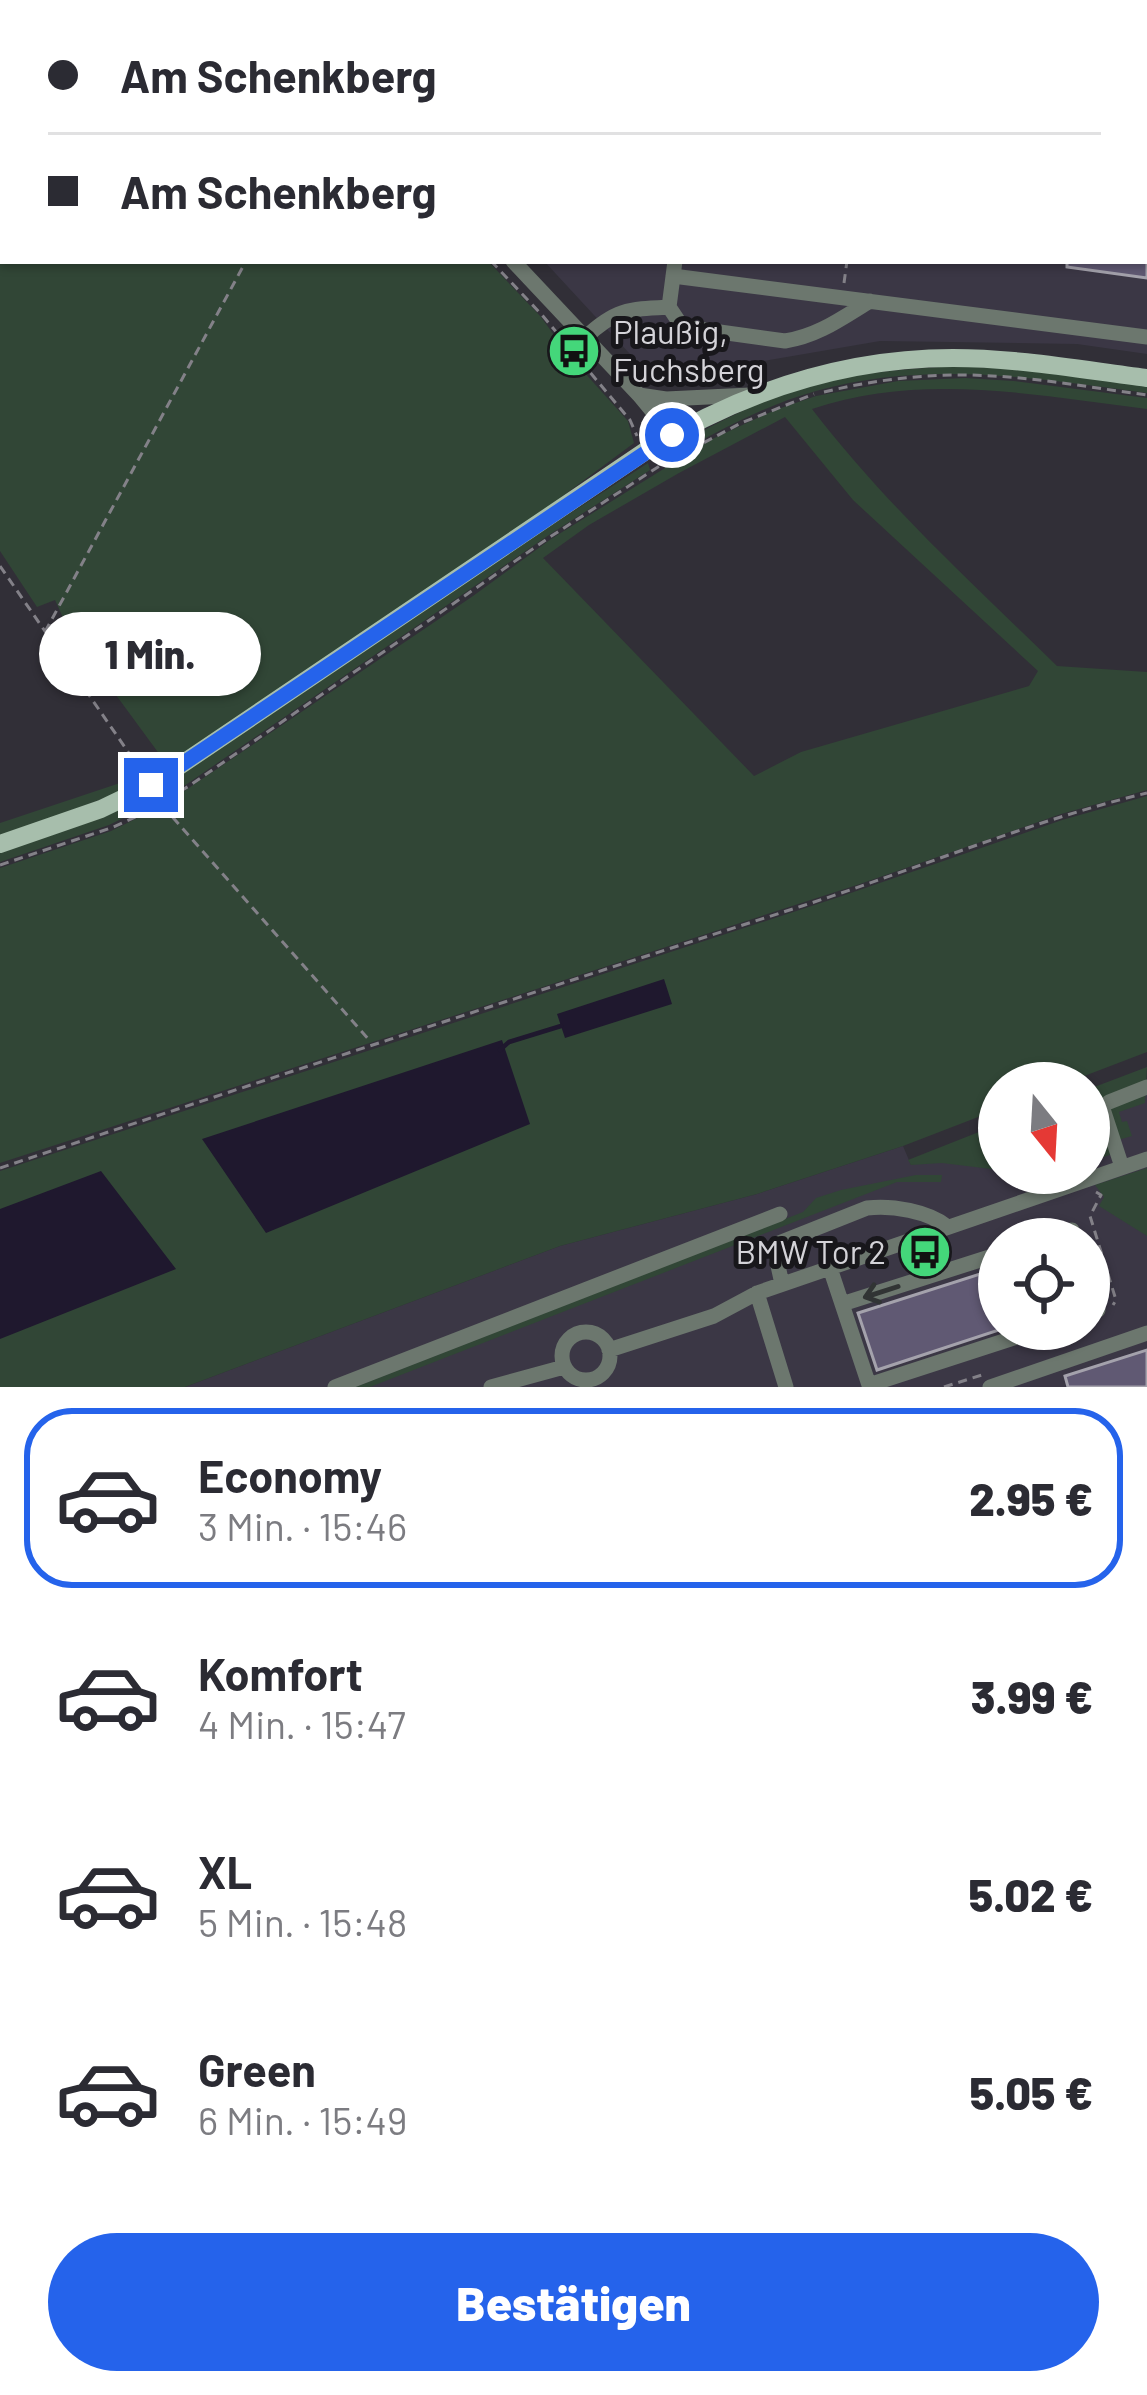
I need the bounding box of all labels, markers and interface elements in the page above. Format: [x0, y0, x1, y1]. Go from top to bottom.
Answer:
text: Am Schenkberg [120, 48, 436, 102]
text: Am Schenkberg [120, 164, 436, 218]
place label: Plaußig, Fuchsberg [613, 311, 764, 389]
bus stop icon: Plaußig, Fuchsberg [546, 323, 602, 379]
route start [645, 408, 699, 462]
callout: 1 Min. [40, 611, 262, 695]
text: 1 Min. [104, 630, 196, 677]
route end [124, 758, 178, 812]
north arrow [978, 1062, 1110, 1194]
map controls [978, 1062, 1110, 1350]
button: locate [978, 1218, 1110, 1350]
bus stop icon: BMW Tor 2 [897, 1224, 953, 1280]
place label: BMW Tor 2 [735, 1231, 886, 1271]
one-way arrow [863, 1282, 901, 1304]
icon: car [54, 1444, 162, 1552]
text: Economy [198, 1448, 382, 1502]
text: 2.95 € [969, 1471, 1093, 1525]
text: 3 Min. · 15:46 [198, 1502, 407, 1549]
icon: car [54, 1642, 162, 1750]
text: Komfort [198, 1646, 363, 1700]
text: 3.99 € [971, 1669, 1093, 1723]
text: 4 Min. · 15:47 [198, 1700, 406, 1747]
icon: car [54, 1840, 162, 1948]
text: XL [198, 1844, 252, 1898]
text: 5.02 € [969, 1867, 1093, 1921]
text: 5 Min. · 15:48 [198, 1898, 407, 1945]
icon: car [54, 2038, 162, 2146]
text: Green [198, 2042, 316, 2096]
text: 5.05 € [970, 2065, 1093, 2119]
text: 6 Min. · 15:49 [198, 2096, 407, 2143]
button: Bestätigen [48, 2233, 1099, 2371]

